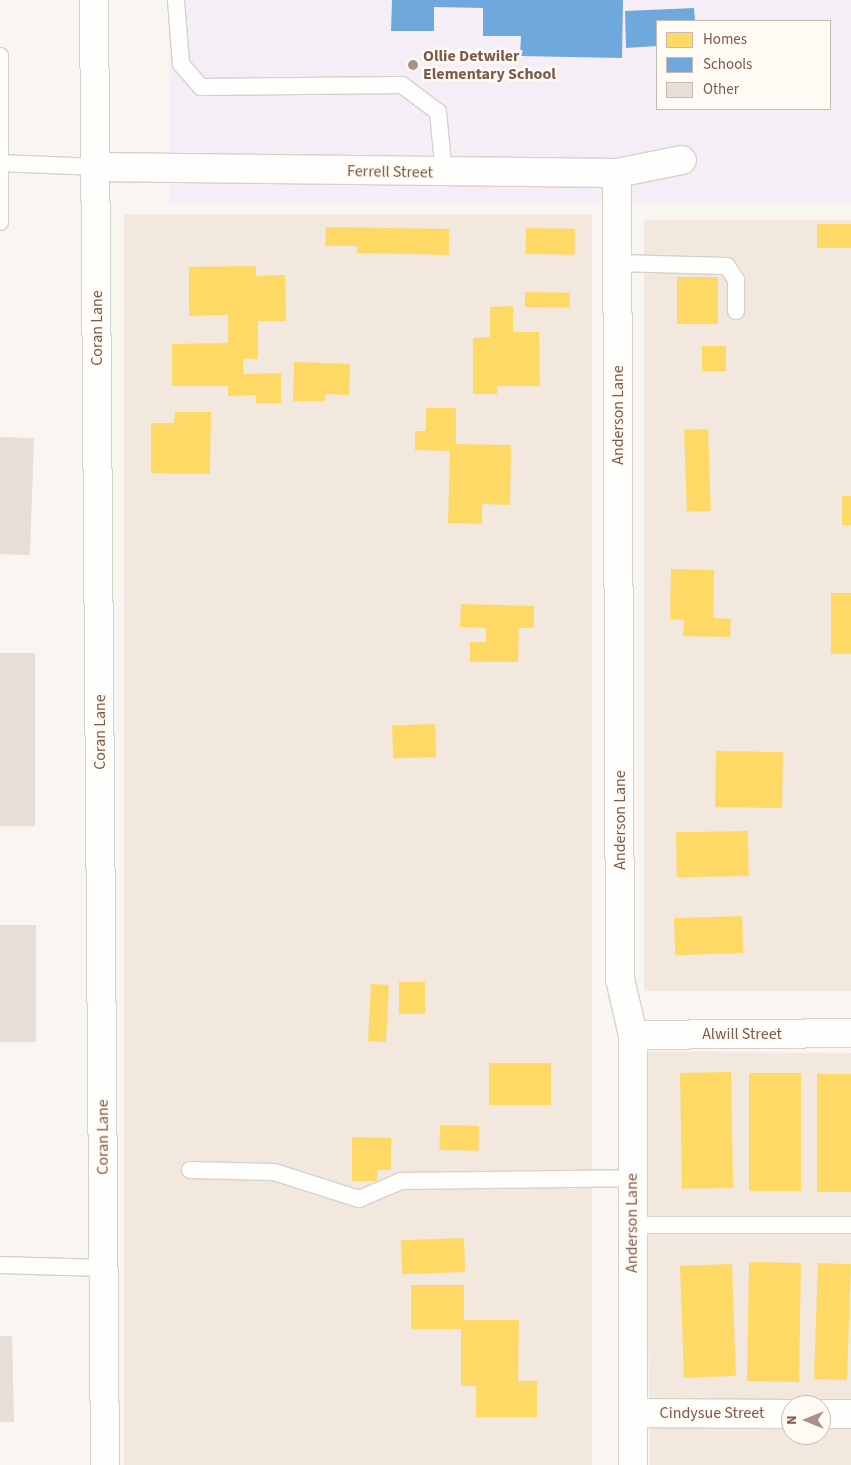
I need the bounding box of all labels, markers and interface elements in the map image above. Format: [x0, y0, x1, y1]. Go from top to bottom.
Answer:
legend [656, 20, 831, 110]
text: Homes [703, 29, 747, 50]
place label: Ollie Detwiler Elementary School [423, 46, 556, 84]
text: Schools [703, 54, 752, 75]
marker: Ollie Detwiler Elementary School [407, 59, 419, 71]
text: Other [703, 79, 739, 100]
street label: Ferrell Street [347, 162, 433, 182]
street label: Coran Lane [87, 290, 107, 366]
street label: Anderson Lane [608, 365, 628, 465]
street label: Coran Lane [90, 694, 110, 770]
street label: Anderson Lane [610, 770, 630, 870]
street label: Alwill Street [702, 1024, 782, 1044]
street label: Coran Lane [93, 1099, 113, 1175]
street label: Anderson Lane [622, 1173, 642, 1273]
north arrow [781, 1395, 831, 1445]
street label: Cindysue Street [660, 1403, 764, 1423]
text: N [782, 1415, 802, 1425]

